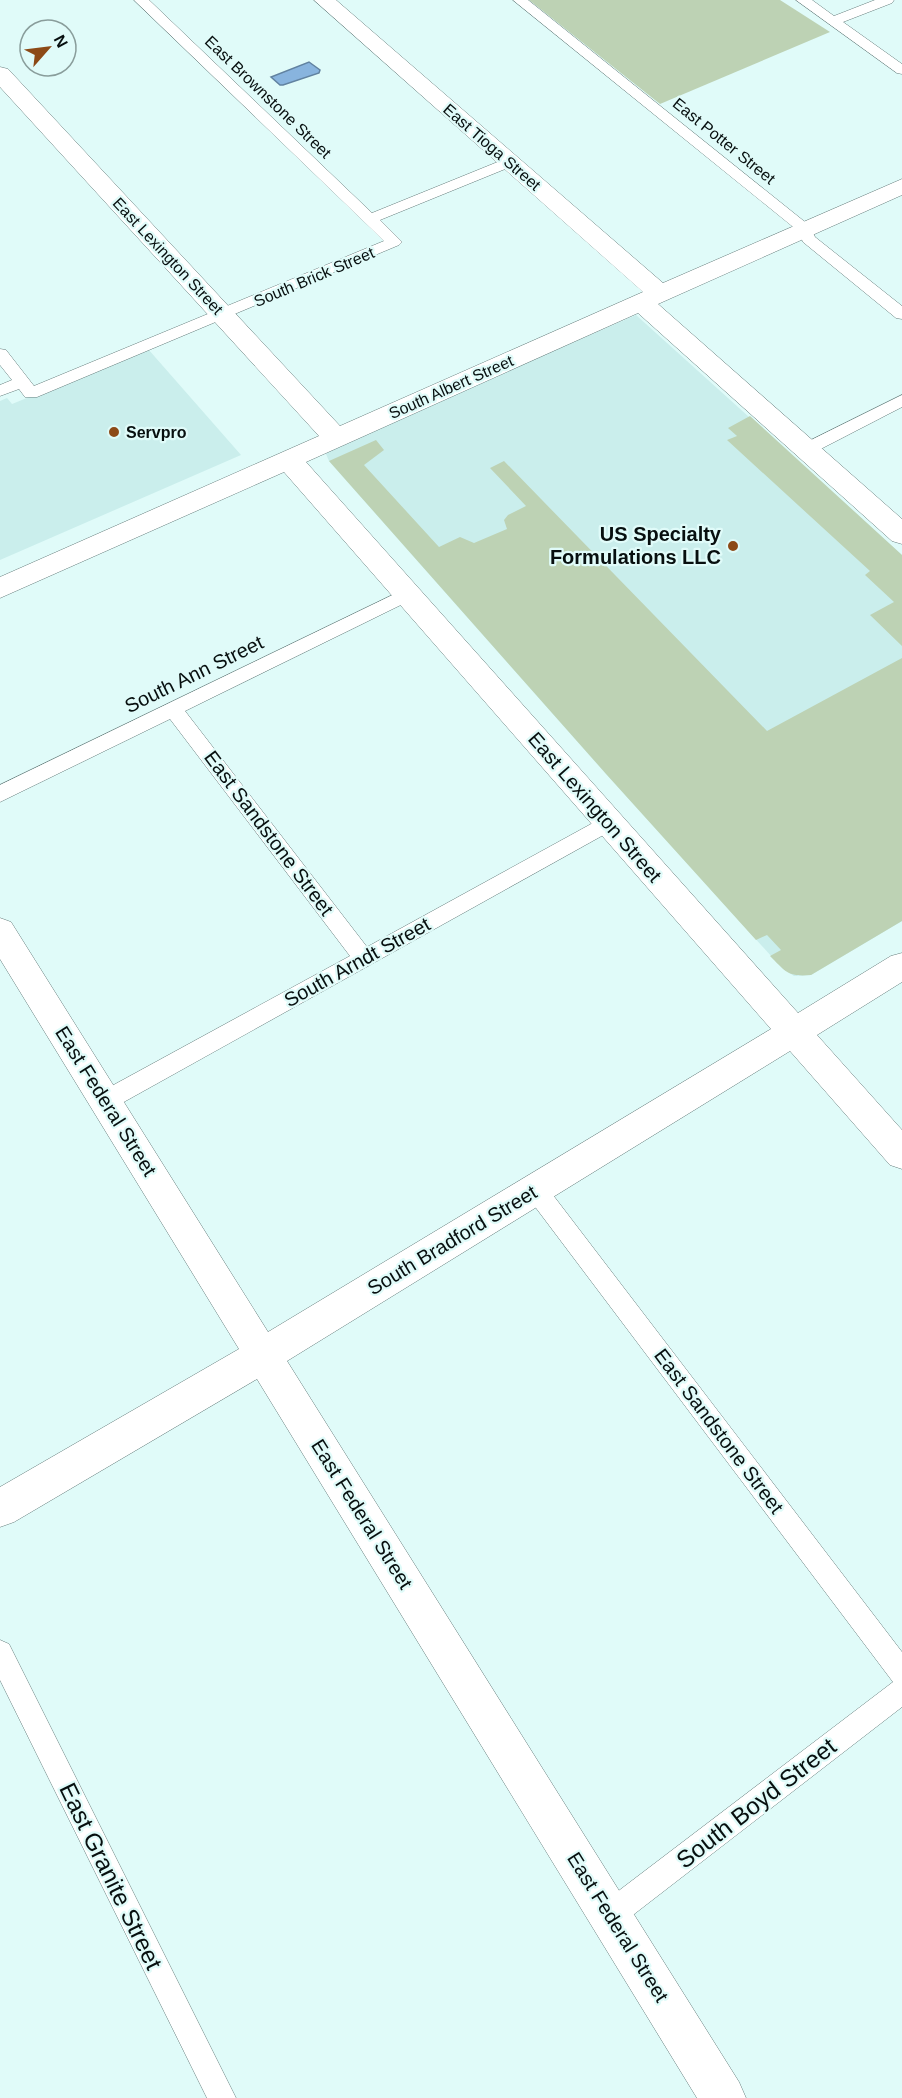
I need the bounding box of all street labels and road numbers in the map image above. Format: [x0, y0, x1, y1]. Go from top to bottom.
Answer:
street label: East Brownstone Street [202, 33, 335, 162]
street label: East Potter Street [670, 95, 779, 188]
street label: East Tioga Street [440, 100, 544, 194]
street label: East Lexington Street [110, 194, 227, 318]
street label: South Brick Street [251, 244, 377, 310]
street label: South Albert Street [386, 352, 516, 422]
street label: South Ann Street [121, 631, 267, 717]
street label: East Lexington Street [524, 728, 666, 887]
street label: East Sandstone Street [200, 746, 338, 920]
street label: South Arndt Street [280, 913, 434, 1011]
street label: East Federal Street [51, 1022, 161, 1180]
street label: South Bradford Street [363, 1181, 541, 1299]
street label: East Sandstone Street [650, 1344, 788, 1518]
street label: East Federal Street [307, 1435, 417, 1593]
street label: South Boyd Street [671, 1732, 841, 1874]
street label: East Granite Street [54, 1778, 168, 1974]
street label: East Federal Street [563, 1848, 673, 2006]

